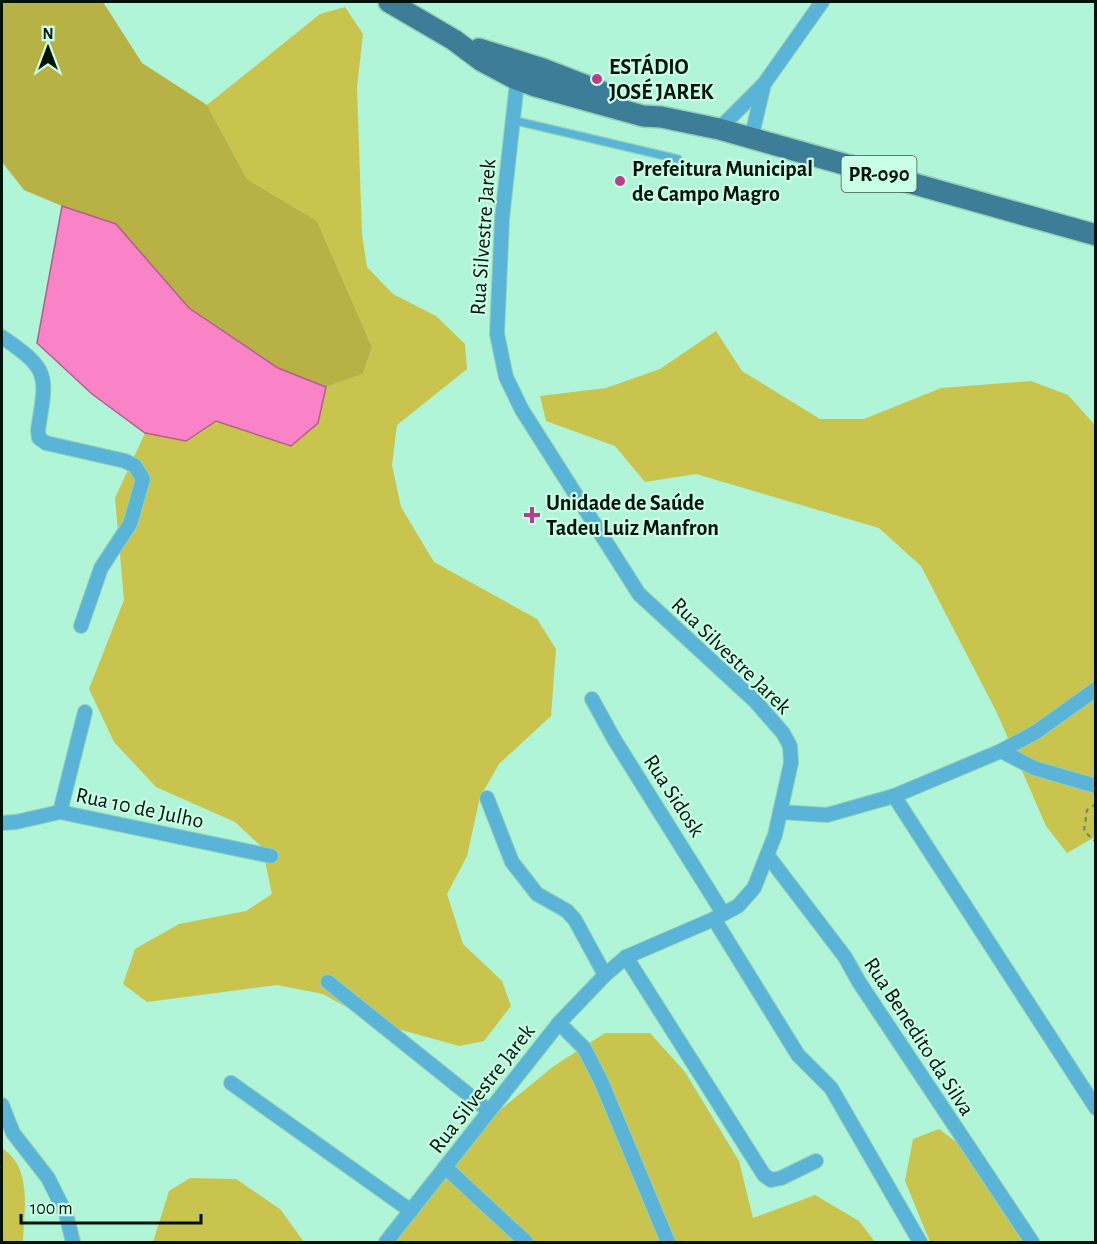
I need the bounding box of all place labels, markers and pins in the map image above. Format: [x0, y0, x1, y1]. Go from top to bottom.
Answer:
place label: ESTÁDIO JOSÉ JAREK [609, 53, 715, 103]
marker: ESTÁDIO JOSÉ JAREK [590, 72, 604, 86]
place label: Prefeitura Municipal de Campo Magro [632, 158, 813, 205]
marker: Prefeitura Municipal de Campo Magro [613, 174, 627, 188]
place label: Unidade de Saúde Tadeu Luiz Manfron [546, 492, 719, 539]
marker: Unidade de Saúde Tadeu Luiz Manfron [523, 506, 541, 524]

